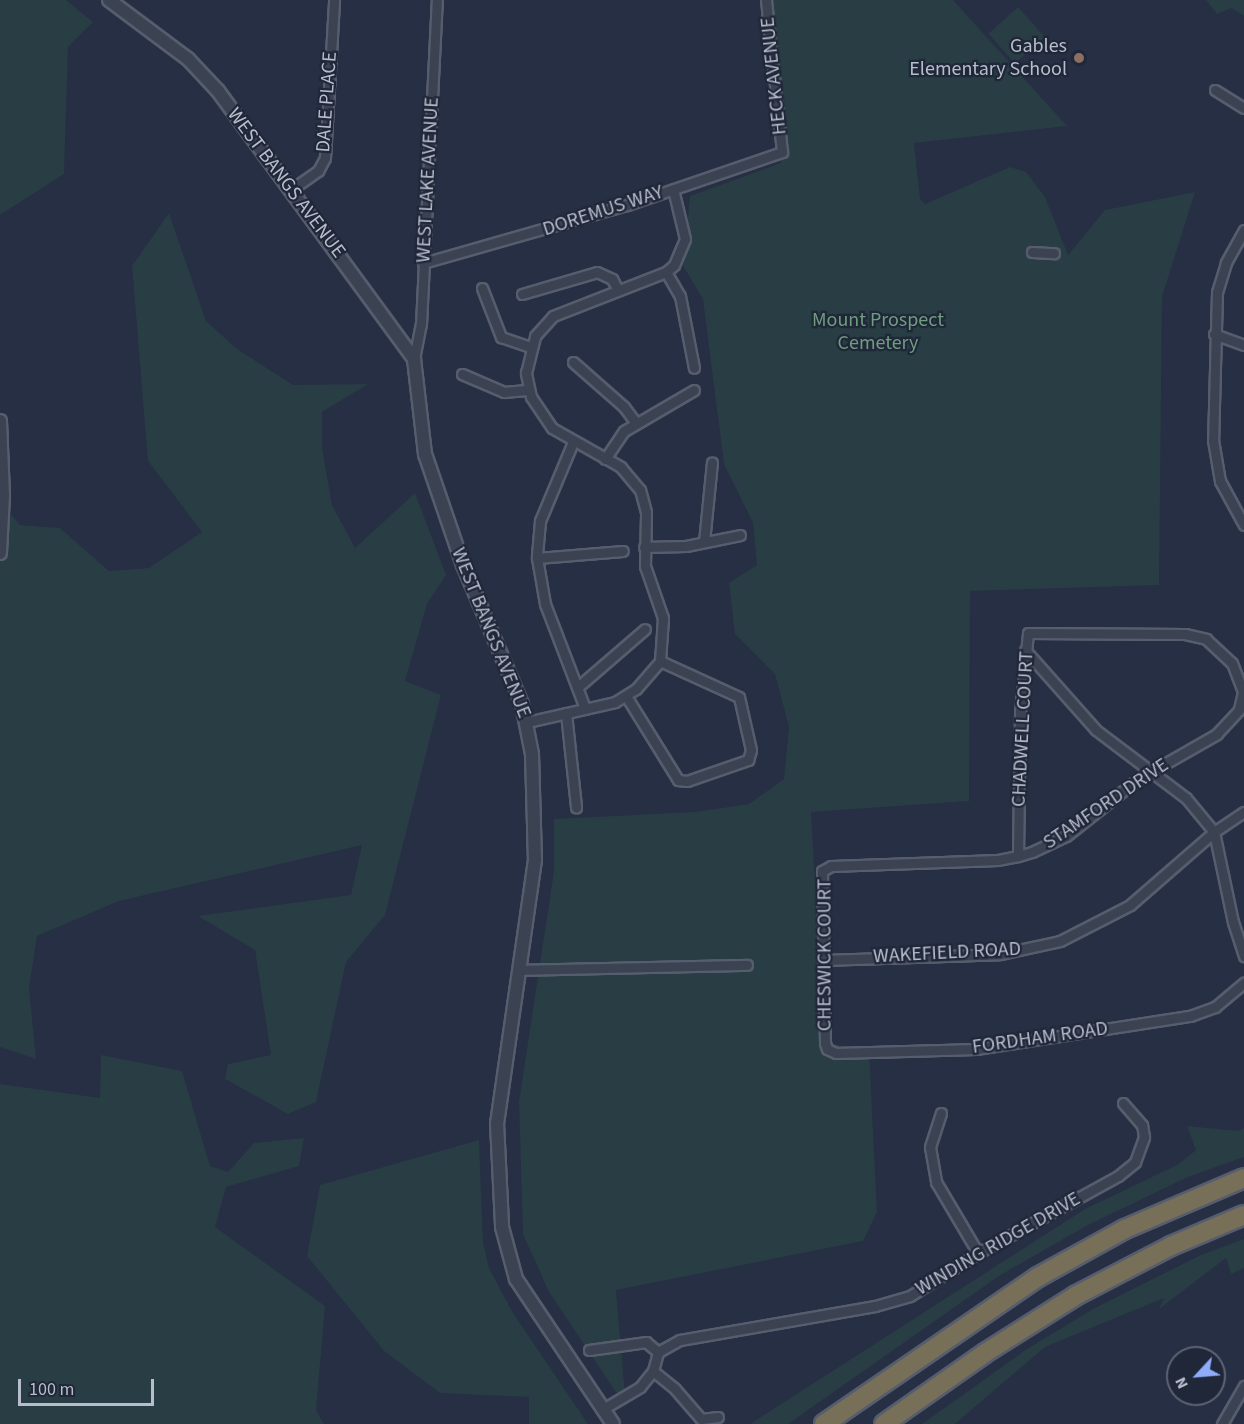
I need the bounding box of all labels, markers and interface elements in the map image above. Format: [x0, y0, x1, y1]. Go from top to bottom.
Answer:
street label: HECK AVENUE [756, 16, 792, 136]
place label: Gables Elementary School [909, 34, 1067, 81]
street label: DALE PLACE [312, 51, 342, 153]
marker: Gables Elementary School [1072, 51, 1086, 65]
street label: WEST LAKE AVENUE [412, 97, 444, 263]
street label: WEST BANGS AVENUE [222, 103, 350, 263]
street label: DOREMUS WAY [540, 180, 666, 242]
park label: Mount Prospect Cemetery [812, 309, 944, 356]
street label: WEST BANGS AVENUE [446, 544, 536, 722]
street label: CHADWELL COURT [1007, 650, 1039, 808]
street label: STAMFORD DRIVE [1039, 753, 1173, 855]
street label: CHESWICK COURT [813, 879, 837, 1031]
street label: WAKEFIELD ROAD [872, 937, 1022, 969]
street label: FORDHAM ROAD [971, 1017, 1109, 1059]
street label: WINDING RIDGE DRIVE [911, 1187, 1085, 1301]
north arrow [1166, 1346, 1226, 1406]
scale bar [21, 1367, 158, 1405]
text: N [1169, 1373, 1194, 1393]
text: 100 m [29, 1377, 74, 1402]

